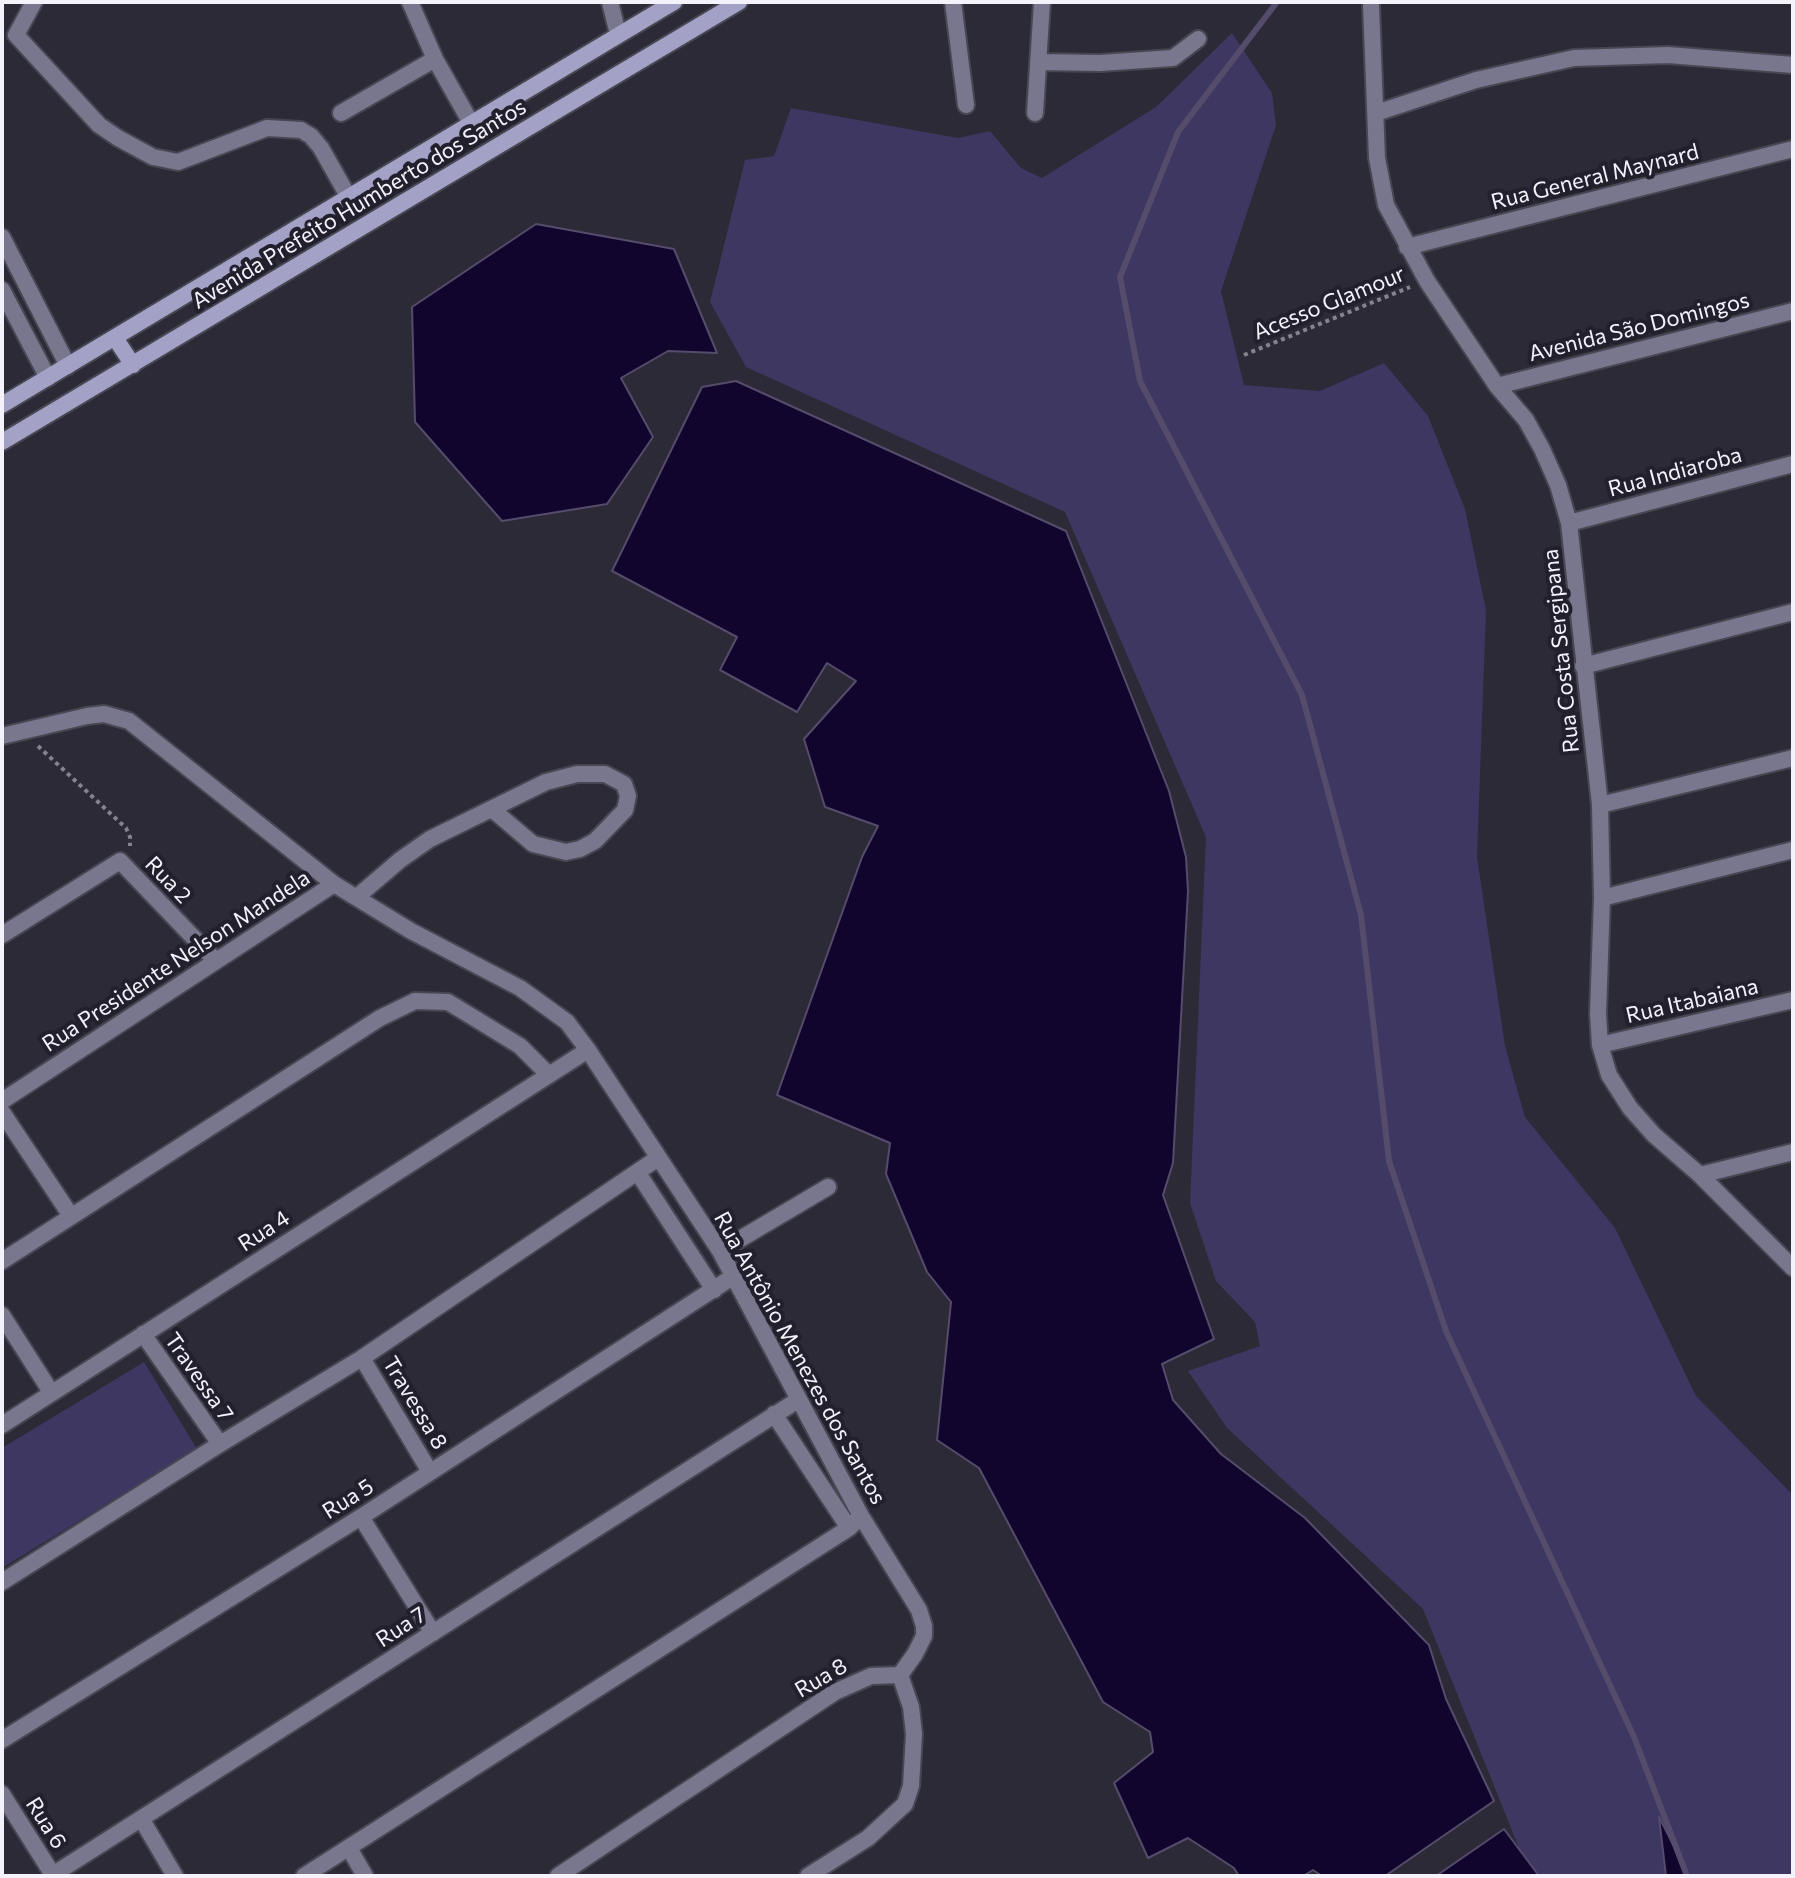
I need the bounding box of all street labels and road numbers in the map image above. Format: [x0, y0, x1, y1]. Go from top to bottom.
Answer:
street label: Avenida Prefeito Humberto dos Santos [187, 94, 531, 314]
street label: Rua General Maynard [1488, 138, 1702, 216]
street label: Acesso Glamour [1249, 261, 1409, 345]
street label: Avenida São Domingos [1526, 287, 1752, 367]
street label: Rua Indiaroba [1605, 441, 1745, 503]
street label: Rua Costa Sergipana [1537, 548, 1585, 754]
street label: Rua 2 [139, 851, 197, 909]
street label: Rua Presidente Nelson Mandela [37, 864, 315, 1058]
street label: Rua Itabaiana [1623, 973, 1761, 1029]
street label: Rua 4 [233, 1205, 295, 1257]
street label: Rua Antônio Menezes dos Santos [708, 1207, 892, 1509]
street label: Travessa 7 [159, 1328, 239, 1426]
street label: Travessa 8 [377, 1352, 453, 1454]
street label: Rua 5 [318, 1473, 378, 1525]
street label: Rua 7 [371, 1601, 431, 1653]
street label: Rua 8 [790, 1653, 852, 1703]
street label: Rua 6 [20, 1792, 72, 1854]

